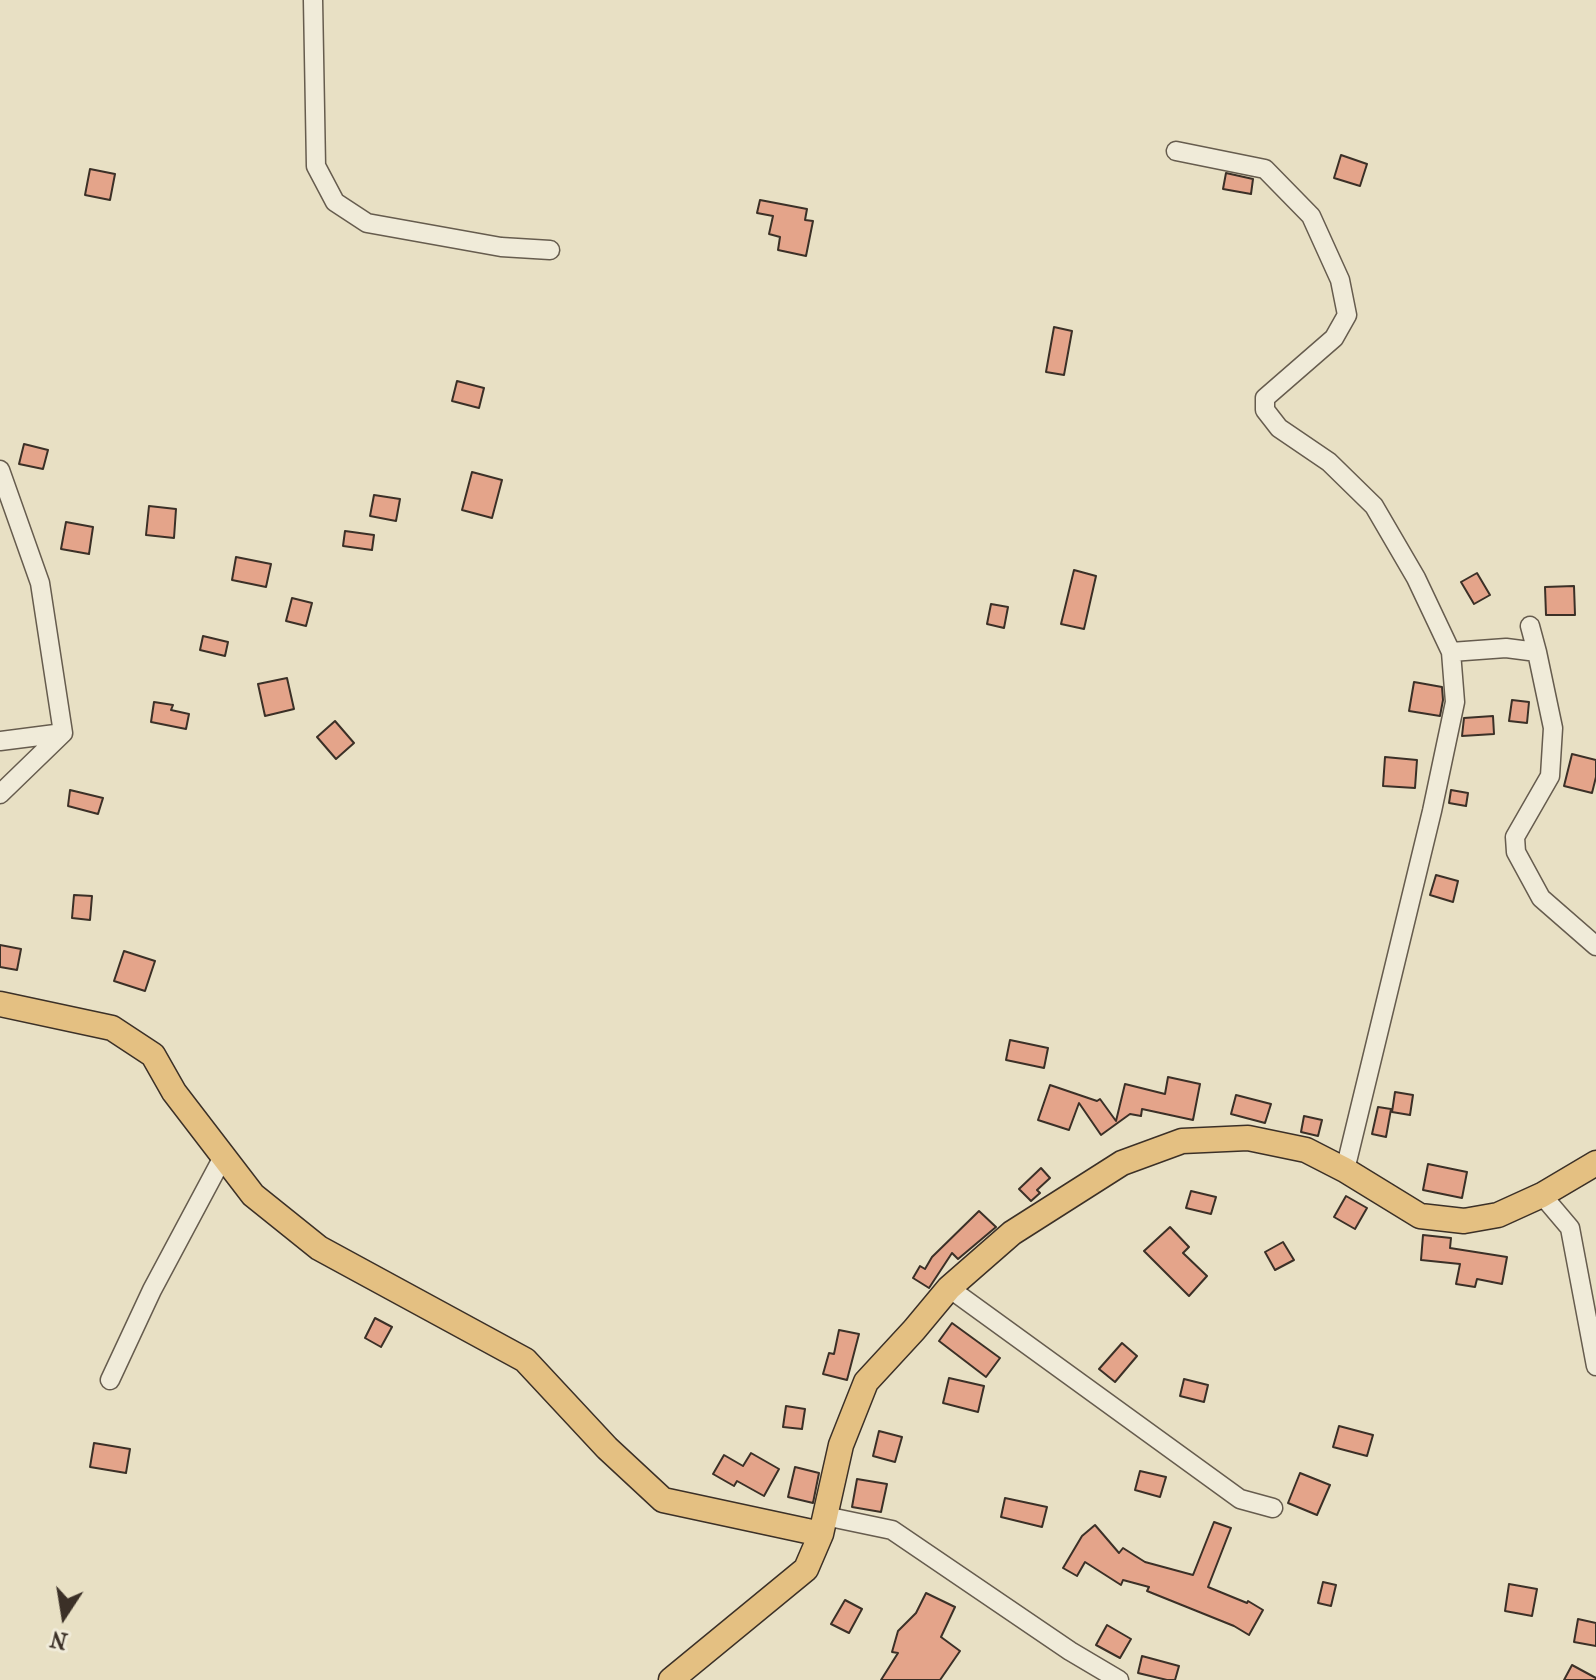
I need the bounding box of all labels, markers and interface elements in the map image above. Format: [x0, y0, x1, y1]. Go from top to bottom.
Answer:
north arrow [24, 1576, 104, 1656]
text: N [48, 1625, 70, 1654]

